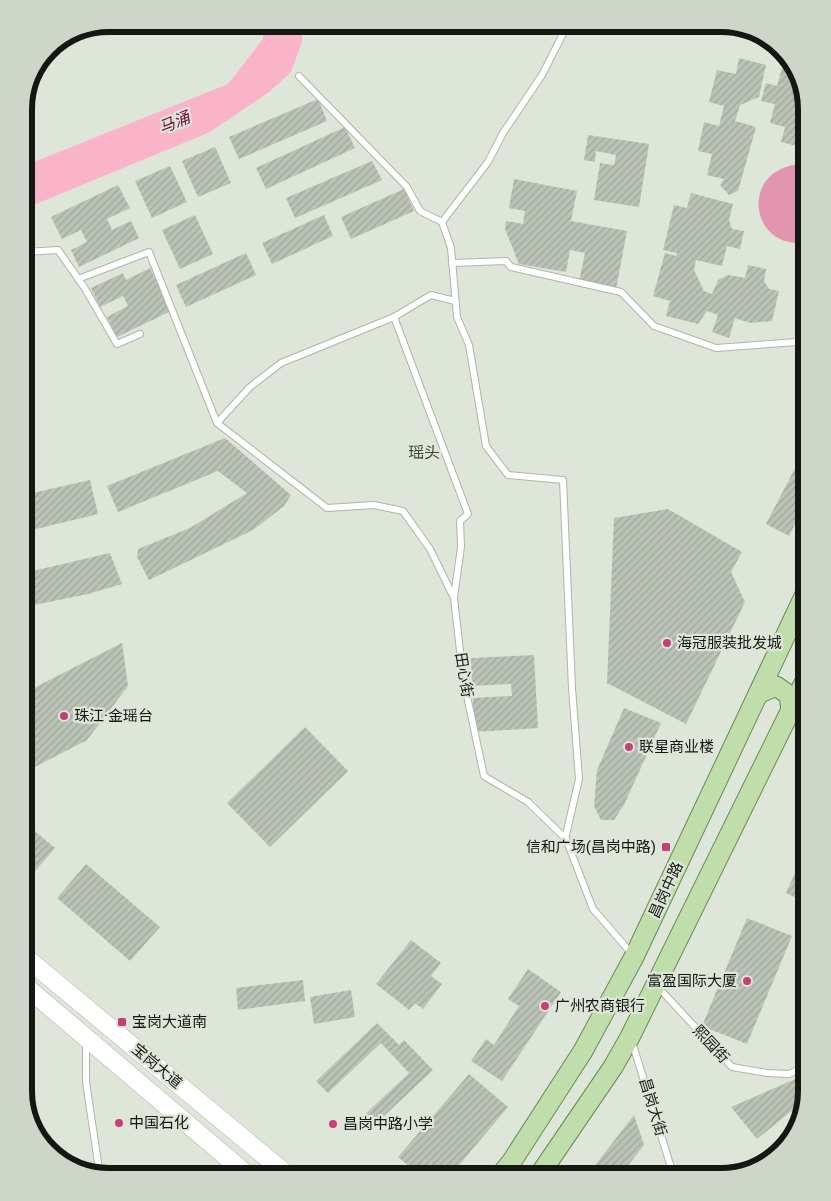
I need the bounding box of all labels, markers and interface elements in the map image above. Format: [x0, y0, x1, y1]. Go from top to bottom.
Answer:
water label: 马涌 [156, 107, 194, 137]
district label: 瑶头 [408, 443, 440, 462]
place label: 海冠服装批发城 [677, 634, 782, 652]
marker: 海冠服装批发城 [661, 637, 673, 649]
street label: 田心街 [452, 651, 476, 699]
place label: 珠江·金瑶台 [74, 707, 153, 725]
marker: 珠江·金瑶台 [58, 710, 70, 722]
place label: 联星商业楼 [639, 738, 714, 756]
marker: 联星商业楼 [623, 741, 635, 753]
place label: 信和广场(昌岗中路) [526, 838, 656, 856]
marker: 信和广场(昌岗中路) [660, 841, 672, 853]
street label: 昌岗中路 [645, 859, 687, 921]
place label: 富盈国际大厦 [647, 972, 737, 990]
marker: 富盈国际大厦 [741, 975, 753, 987]
place label: 广州农商银行 [555, 997, 645, 1015]
marker: 广州农商银行 [539, 1000, 551, 1012]
place label: 宝岗大道南 [132, 1013, 207, 1031]
marker: 宝岗大道南 [116, 1016, 128, 1028]
street label: 熙园街 [689, 1021, 733, 1067]
street label: 宝岗大道 [128, 1040, 186, 1092]
street label: 昌岗大街 [636, 1076, 670, 1138]
place label: 中国石化 [129, 1114, 189, 1132]
place label: 昌岗中路小学 [343, 1115, 433, 1133]
marker: 中国石化 [113, 1117, 125, 1129]
marker: 昌岗中路小学 [327, 1118, 339, 1130]

